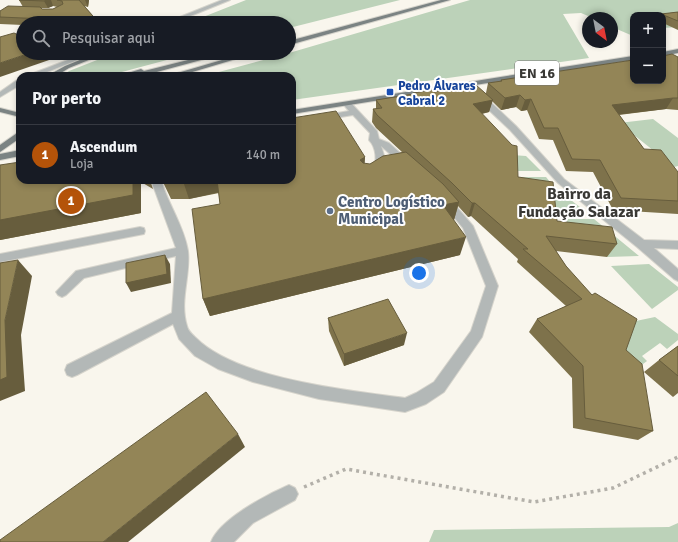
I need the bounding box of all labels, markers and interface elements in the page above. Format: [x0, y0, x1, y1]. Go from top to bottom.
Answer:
north arrow [582, 12, 618, 48]
map controls [630, 12, 666, 84]
button: + [630, 12, 666, 48]
search box [16, 16, 296, 60]
icon: search [30, 27, 52, 49]
text: Pesquisar aqui [62, 29, 155, 47]
button: − [630, 48, 666, 84]
road number: EN 16 [515, 61, 559, 85]
place label: Pedro Álvares Cabral 2 [398, 77, 476, 109]
marker: Pedro Álvares Cabral 2 [385, 87, 395, 97]
text: Por perto [32, 88, 101, 109]
text: Ascendum [70, 138, 137, 156]
text: 1 [41, 147, 49, 163]
text: 140 m [246, 147, 280, 163]
text: Loja [70, 156, 93, 172]
district label: Bairro da Fundação Salazar [518, 184, 641, 222]
pin: 1 [58, 186, 84, 216]
place label: Centro Logístico Municipal [338, 193, 445, 228]
marker: Centro Logístico Municipal [325, 206, 335, 216]
your location [409, 263, 429, 283]

